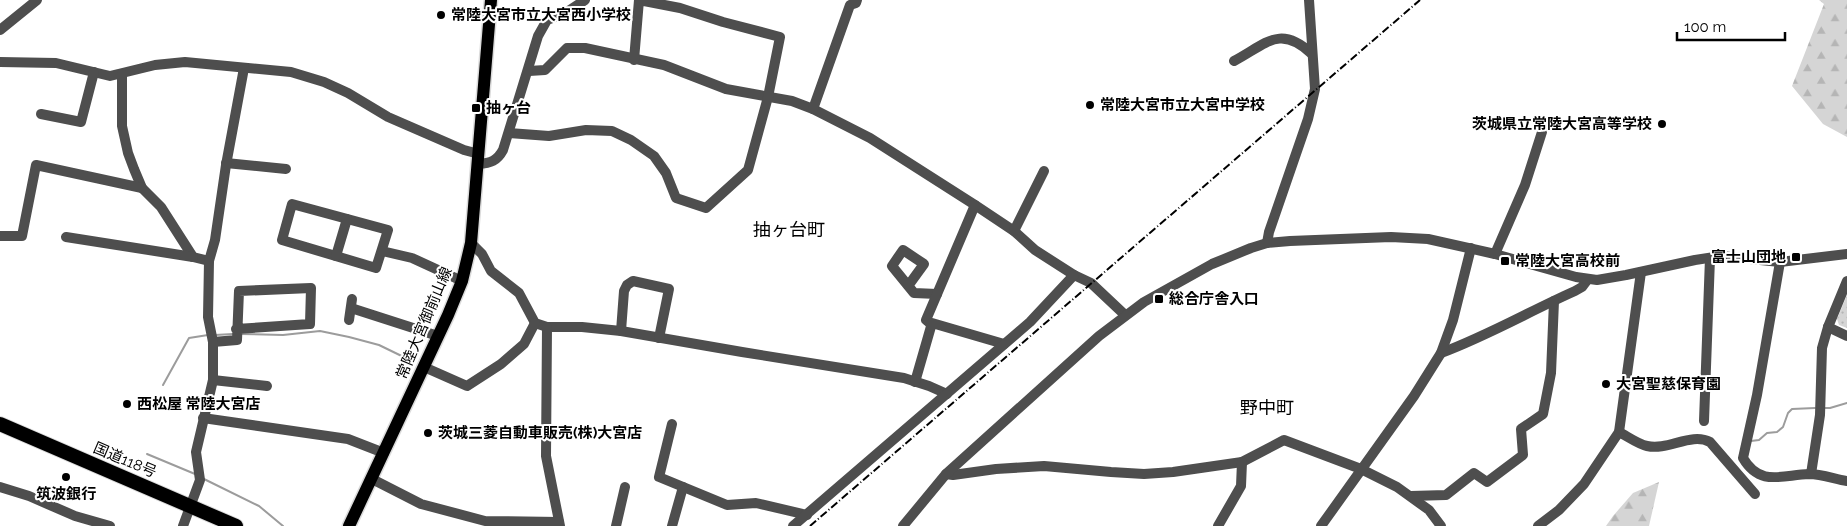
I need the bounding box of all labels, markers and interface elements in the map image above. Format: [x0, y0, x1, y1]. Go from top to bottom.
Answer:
place label: 常陸大宮市立大宮西小学校 [451, 6, 631, 24]
marker: 常陸大宮市立大宮西小学校 [435, 9, 447, 21]
scale bar [1677, 10, 1784, 42]
text: 100 m [1684, 18, 1726, 36]
place label: 常陸大宮市立大宮中学校 [1100, 96, 1265, 114]
place label: 抽ヶ台 [486, 99, 531, 117]
marker: 常陸大宮市立大宮中学校 [1084, 99, 1096, 111]
marker: 抽ヶ台 [470, 102, 482, 114]
place label: 茨城県立常陸大宮高等学校 [1472, 115, 1652, 133]
marker: 茨城県立常陸大宮高等学校 [1656, 118, 1668, 130]
district label: 抽ヶ台町 [753, 219, 825, 240]
place label: 富士山団地 [1711, 248, 1786, 266]
marker: 富士山団地 [1790, 251, 1802, 263]
place label: 常陸大宮高校前 [1515, 252, 1620, 270]
marker: 常陸大宮高校前 [1499, 255, 1511, 267]
street label: 常陸大宮御前山線 [392, 264, 456, 382]
place label: 総合庁舎入口 [1169, 290, 1259, 308]
marker: 総合庁舎入口 [1153, 293, 1165, 305]
place label: 大宮聖慈保育園 [1616, 375, 1721, 393]
marker: 大宮聖慈保育園 [1600, 378, 1612, 390]
place label: 西松屋 常陸大宮店 [137, 395, 261, 413]
district label: 野中町 [1240, 397, 1294, 418]
marker: 西松屋 常陸大宮店 [121, 398, 133, 410]
place label: 茨城三菱自動車販売(株)大宮店 [438, 424, 642, 442]
marker: 茨城三菱自動車販売(株)大宮店 [422, 427, 434, 439]
street label: 国道118号 [91, 439, 159, 481]
marker: 筑波銀行 [60, 471, 72, 483]
place label: 筑波銀行 [36, 485, 96, 503]

